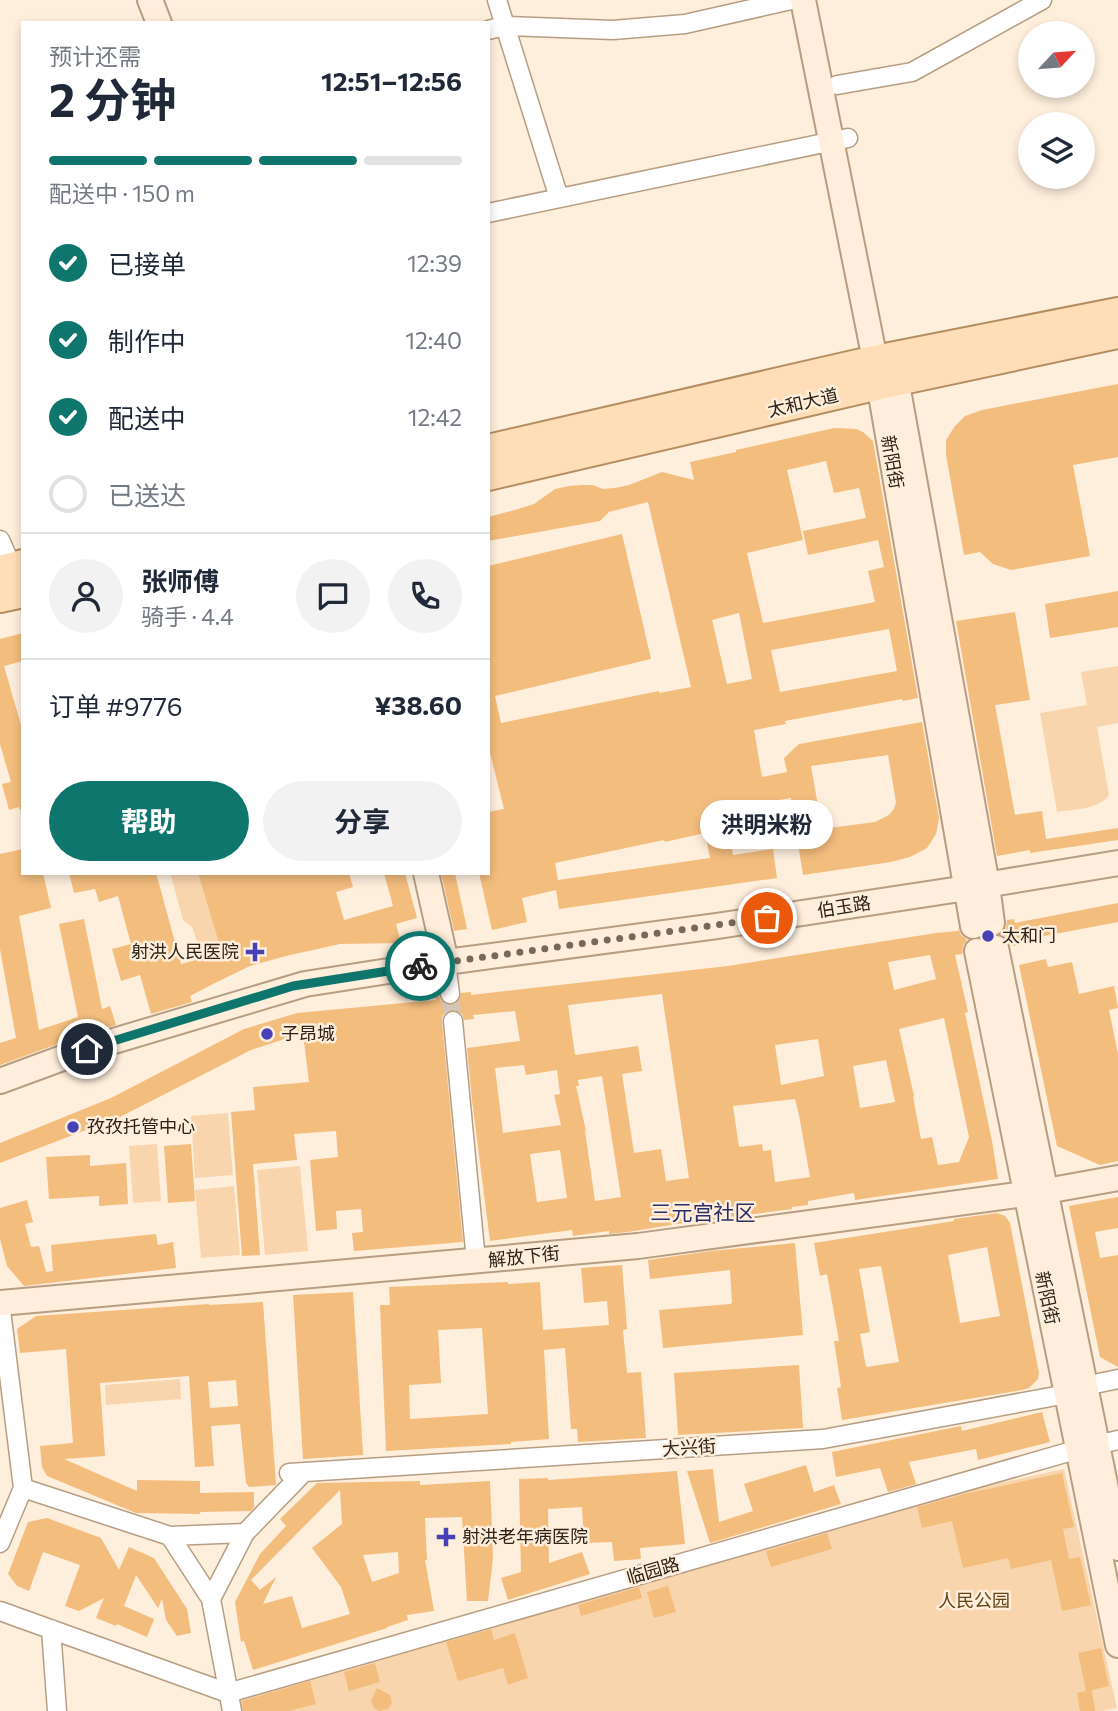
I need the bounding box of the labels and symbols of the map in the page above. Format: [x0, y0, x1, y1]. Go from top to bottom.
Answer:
north arrow [1018, 21, 1096, 98]
street label: 太和大道 [765, 383, 840, 421]
street label: 新阳街 [877, 433, 909, 490]
callout: 洪明米粉 [700, 799, 834, 848]
pin [737, 888, 797, 948]
street label: 伯玉路 [815, 891, 872, 921]
place label: 太和门 [1002, 924, 1056, 946]
marker: 太和门 [980, 928, 996, 944]
courier [385, 931, 455, 1001]
place label: 射洪人民医院 [131, 940, 239, 962]
marker: 射洪人民医院 [245, 942, 265, 962]
pin [57, 1019, 117, 1079]
place label: 子昂城 [281, 1022, 335, 1044]
marker: 子昂城 [259, 1026, 275, 1042]
place label: 孜孜托管中心 [87, 1115, 195, 1137]
marker: 孜孜托管中心 [65, 1119, 81, 1135]
district label: 三元宫社区 [651, 1199, 756, 1224]
street label: 解放下街 [487, 1241, 561, 1271]
street label: 新阳街 [1032, 1269, 1064, 1326]
street label: 大兴街 [661, 1434, 717, 1460]
place label: 射洪老年病医院 [462, 1525, 588, 1547]
marker: 射洪老年病医院 [436, 1527, 456, 1547]
street label: 临园路 [624, 1552, 682, 1588]
park label: 人民公园 [938, 1589, 1010, 1611]

